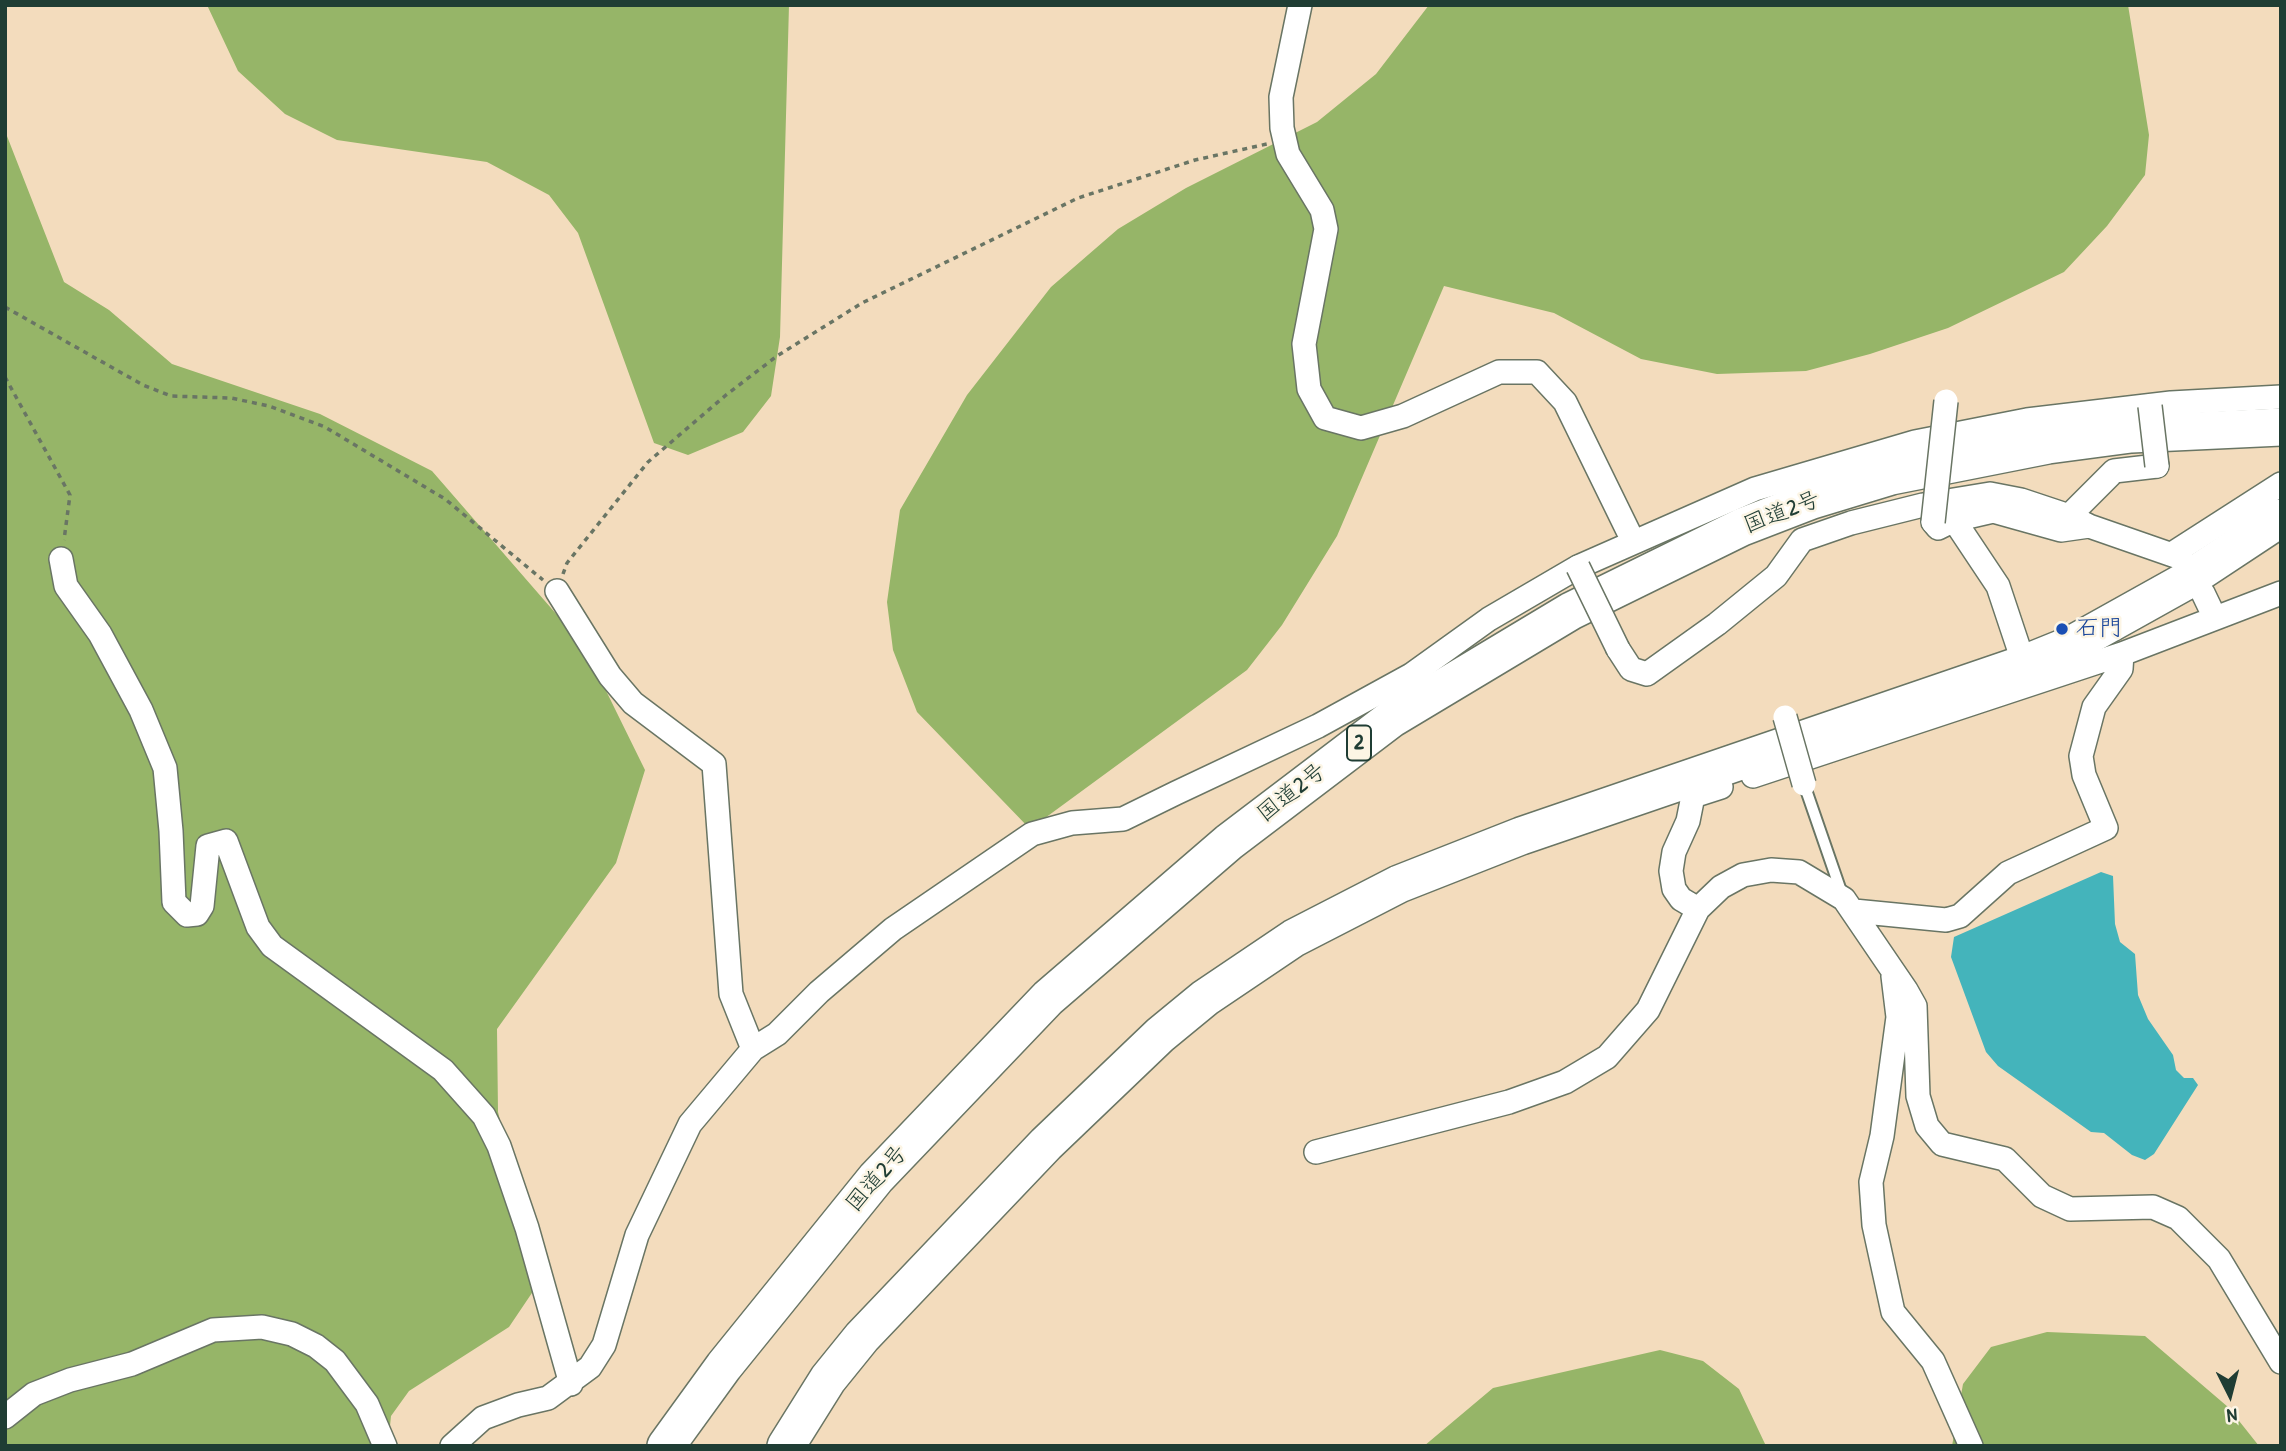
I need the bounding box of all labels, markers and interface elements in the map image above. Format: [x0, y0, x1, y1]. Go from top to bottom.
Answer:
street label: 国道2号 [1740, 486, 1824, 540]
place label: 石門 [2076, 615, 2122, 643]
marker: 石門 [2054, 621, 2070, 637]
road number: 2 [1347, 726, 1371, 760]
street label: 国道2号 [1252, 758, 1332, 828]
street label: 国道2号 [840, 1140, 914, 1218]
north arrow [2195, 1360, 2265, 1430]
text: N [2226, 1402, 2239, 1429]

